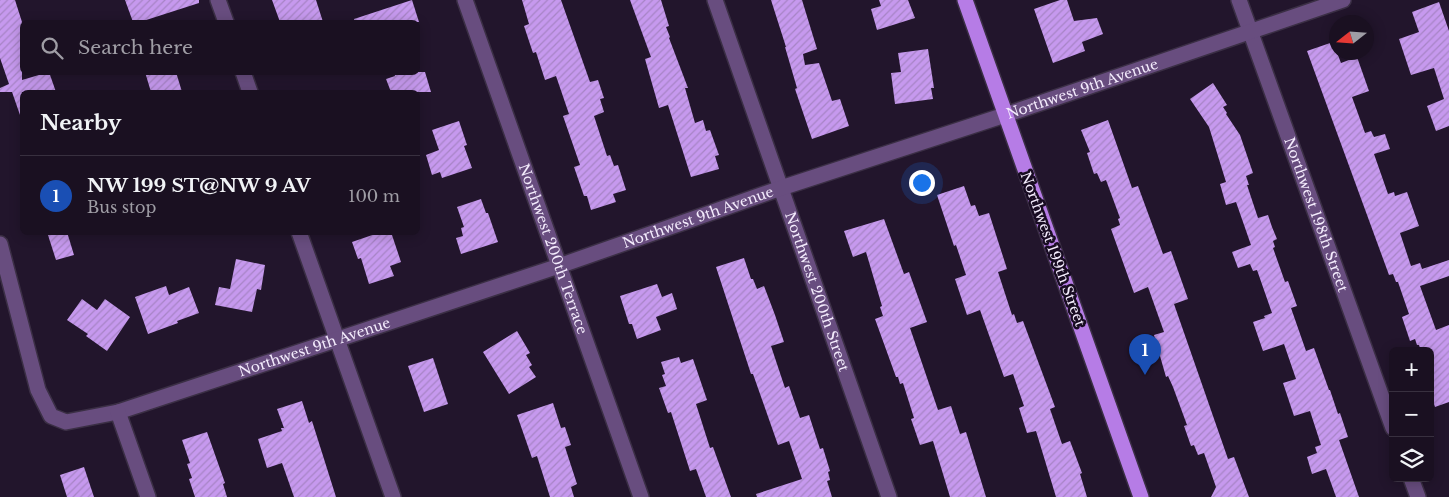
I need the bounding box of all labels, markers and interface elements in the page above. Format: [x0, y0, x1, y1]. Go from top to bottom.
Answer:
north arrow [1329, 15, 1374, 60]
search box [20, 20, 420, 75]
icon: search [38, 34, 66, 62]
text: Search here [78, 36, 193, 59]
street label: Northwest 9th Avenue [1004, 55, 1160, 123]
text: Nearby [40, 110, 121, 136]
street label: Northwest 198th Street [1280, 135, 1352, 295]
street label: Northwest 200th Terrace [515, 161, 592, 337]
street label: Northwest 199th Street [1017, 169, 1090, 329]
your location [909, 170, 935, 196]
text: NW 199 ST@NW 9 AV [87, 174, 311, 197]
street label: Northwest 9th Avenue [620, 182, 776, 252]
text: 1 [53, 186, 59, 206]
text: 100 m [348, 186, 400, 206]
text: Bus stop [87, 197, 156, 217]
street label: Northwest 200th Street [781, 209, 854, 375]
street label: Northwest 9th Avenue [236, 313, 393, 380]
pin: 1 [1129, 334, 1161, 375]
map controls [1389, 347, 1434, 482]
button: + [1389, 347, 1434, 392]
button: − [1389, 392, 1434, 437]
button: layers [1389, 437, 1434, 482]

